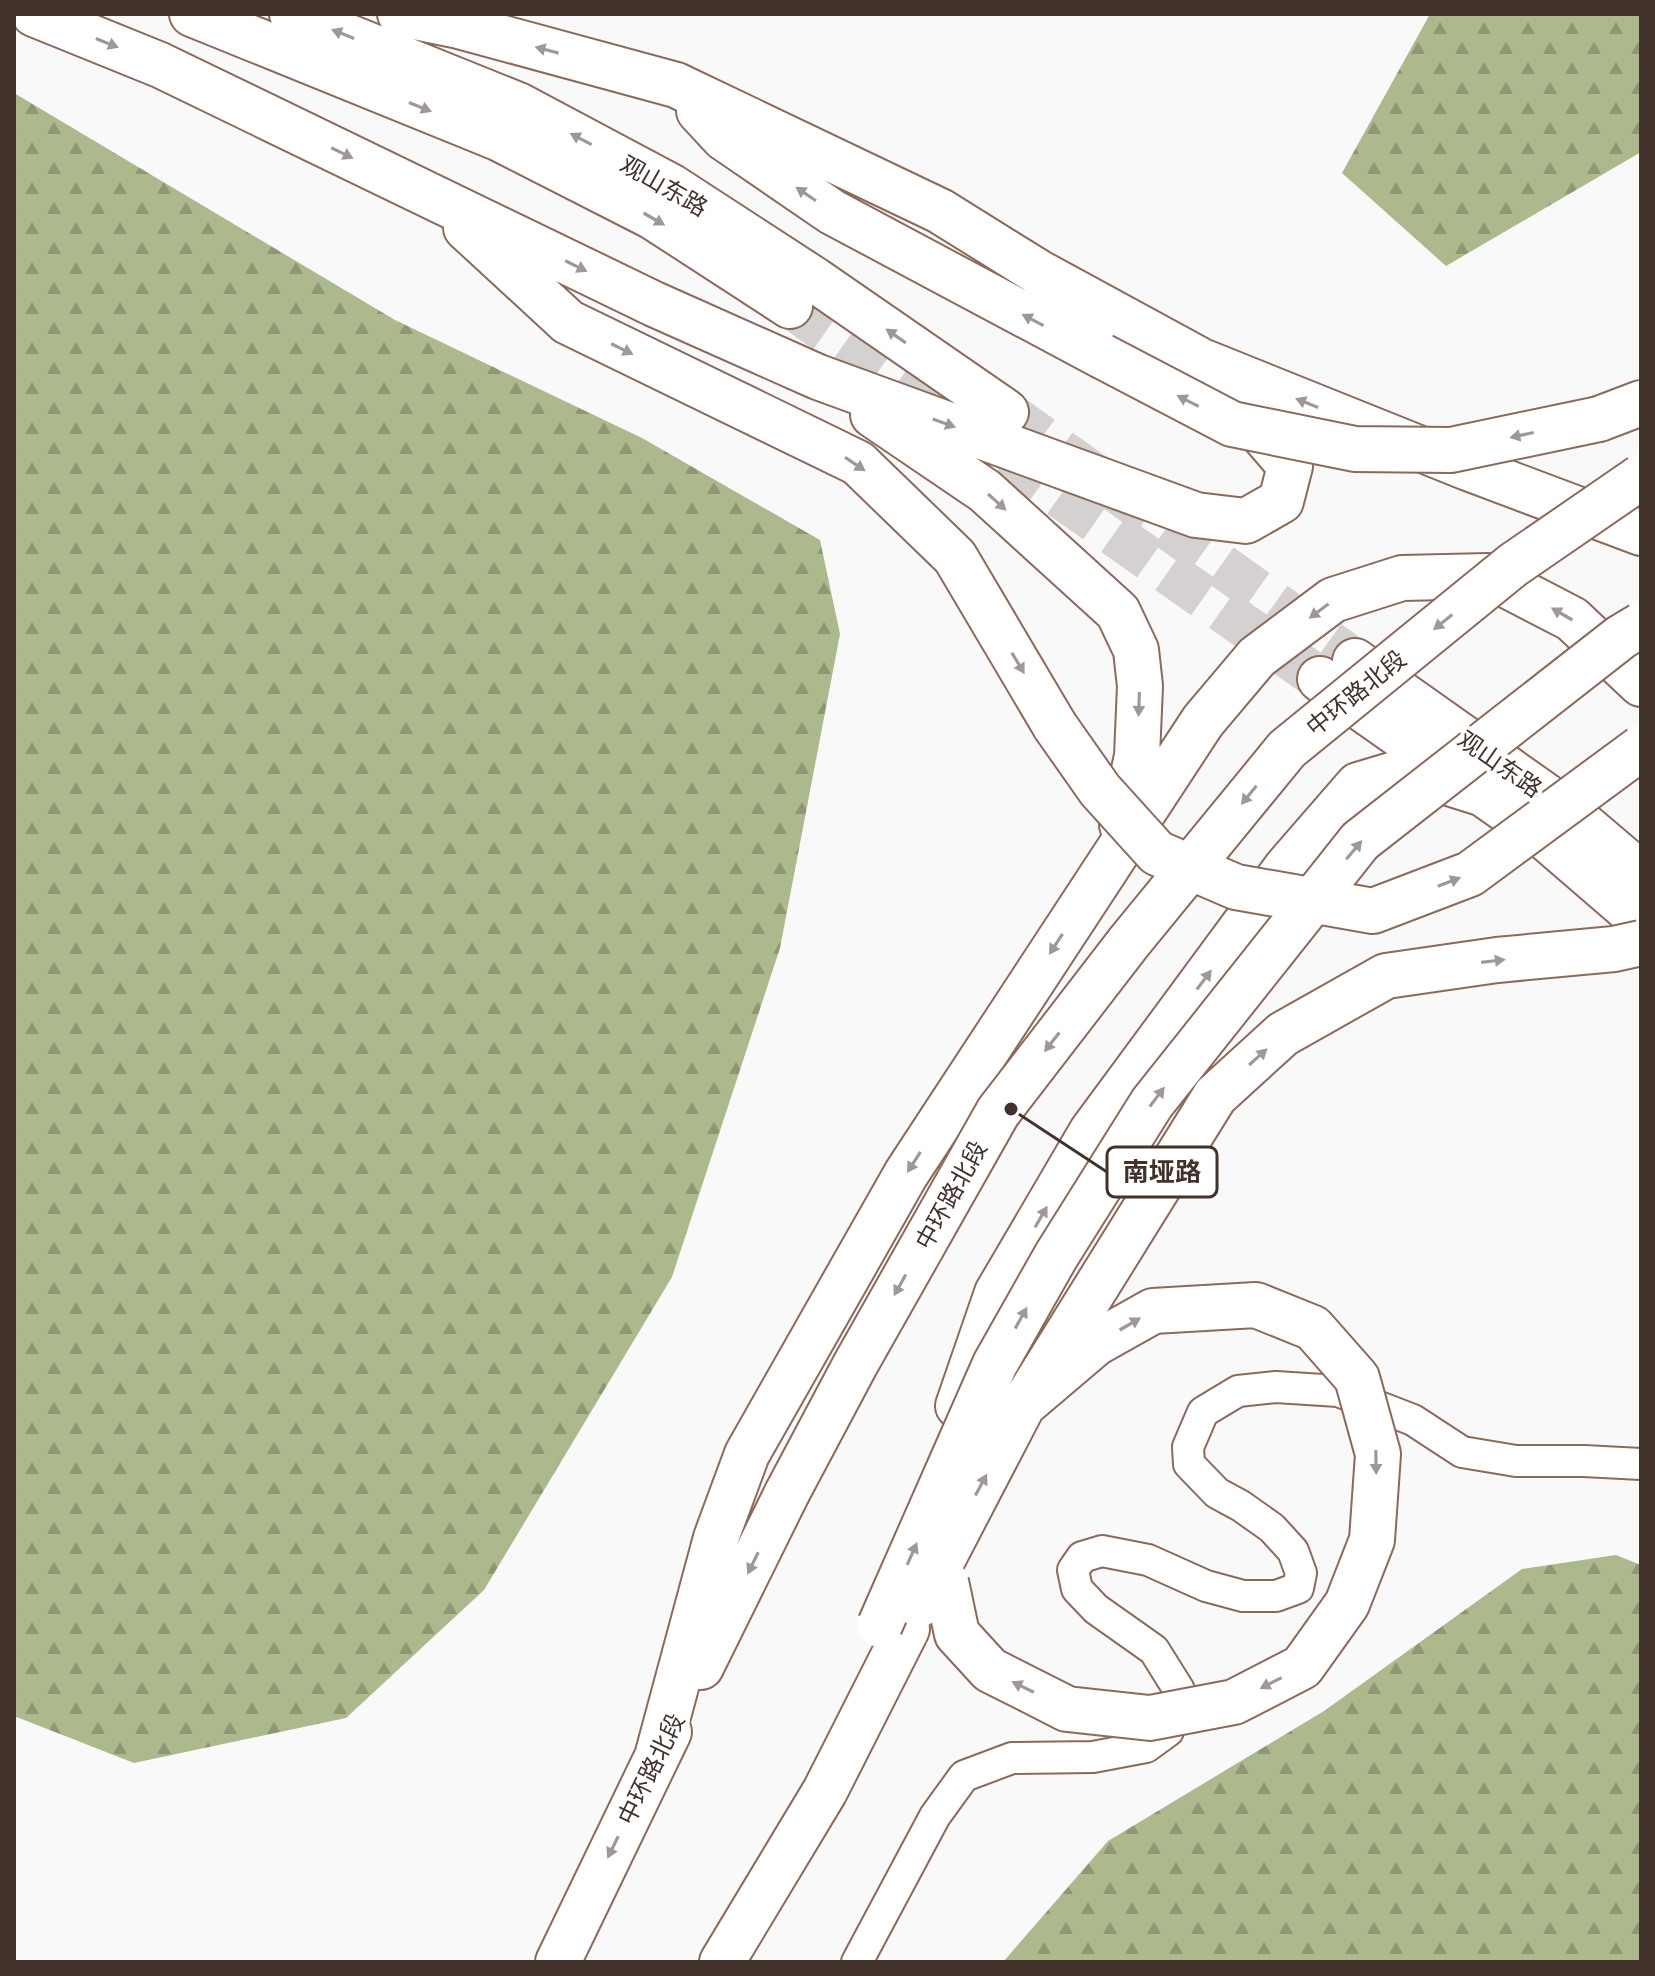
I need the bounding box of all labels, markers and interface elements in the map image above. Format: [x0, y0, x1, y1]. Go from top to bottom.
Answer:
one-way arrow [331, 28, 355, 41]
one-way arrow [95, 37, 119, 50]
one-way arrow [535, 43, 560, 55]
one-way arrow [408, 100, 432, 113]
one-way arrow [570, 132, 592, 146]
one-way arrow [331, 146, 354, 160]
street label: 观山东路 [615, 149, 713, 223]
one-way arrow [795, 187, 816, 202]
one-way arrow [643, 212, 665, 226]
one-way arrow [565, 259, 588, 273]
one-way arrow [1021, 313, 1044, 326]
one-way arrow [885, 328, 907, 344]
one-way arrow [611, 342, 634, 356]
one-way arrow [1176, 395, 1199, 408]
one-way arrow [1295, 397, 1319, 410]
one-way arrow [932, 417, 956, 430]
one-way arrow [1509, 429, 1534, 442]
one-way arrow [845, 456, 866, 471]
one-way arrow [987, 492, 1006, 510]
one-way arrow [1308, 603, 1329, 618]
one-way arrow [1551, 608, 1573, 622]
one-way arrow [1433, 614, 1453, 630]
street label: 中环路北段 [1300, 643, 1412, 743]
one-way arrow [1010, 652, 1024, 674]
one-way arrow [1133, 692, 1145, 717]
street label: 观山东路 [1452, 724, 1548, 804]
one-way arrow [1242, 785, 1258, 805]
one-way arrow [1345, 840, 1362, 860]
one-way arrow [1437, 875, 1461, 888]
one-way arrow [1049, 933, 1063, 955]
one-way arrow [1481, 954, 1506, 967]
one-way arrow [1196, 969, 1211, 990]
one-way arrow [1045, 1032, 1061, 1052]
one-way arrow [1248, 1048, 1267, 1066]
one-way arrow [1149, 1087, 1165, 1107]
street label: 中环路北段 [908, 1135, 994, 1255]
callout: 南垭路 [1107, 1147, 1217, 1197]
one-way arrow [908, 1151, 922, 1173]
text: 南垭路 [1123, 1155, 1201, 1188]
one-way arrow [1034, 1206, 1048, 1228]
one-way arrow [893, 1274, 907, 1297]
one-way arrow [1014, 1307, 1028, 1329]
one-way arrow [1119, 1317, 1141, 1331]
one-way arrow [1370, 1449, 1382, 1475]
one-way arrow [975, 1473, 988, 1496]
one-way arrow [905, 1542, 918, 1566]
one-way arrow [746, 1552, 760, 1575]
one-way arrow [1260, 1676, 1283, 1690]
one-way arrow [1011, 1680, 1034, 1693]
street label: 中环路北段 [611, 1708, 691, 1830]
one-way arrow [607, 1836, 620, 1859]

